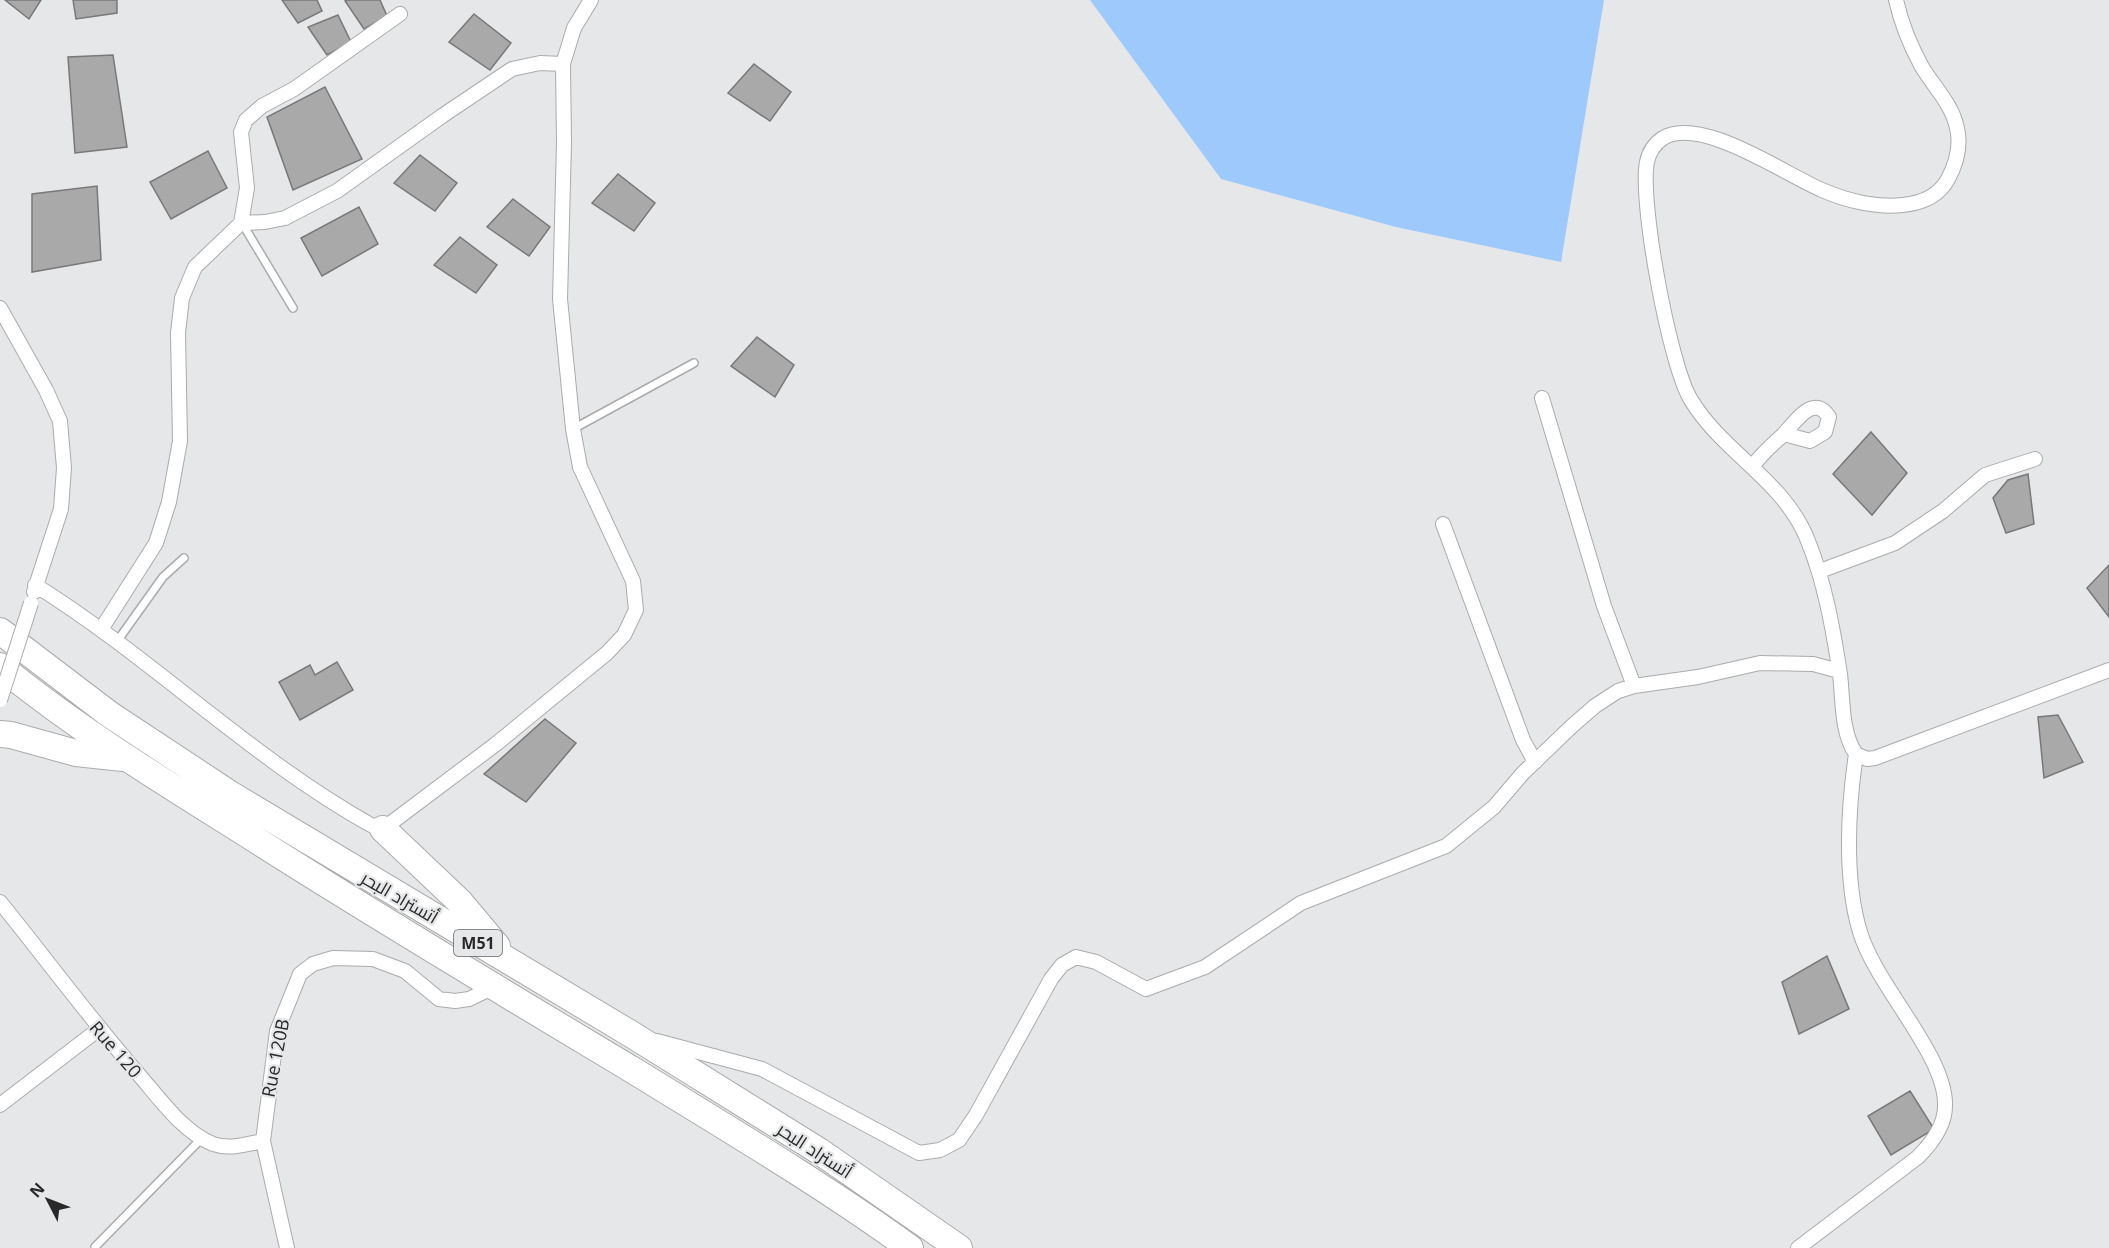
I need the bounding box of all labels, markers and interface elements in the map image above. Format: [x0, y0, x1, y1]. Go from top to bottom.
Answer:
street label: أتستراد البحر [356, 865, 443, 929]
road number: M51 [454, 930, 502, 956]
street label: Rue 120 [85, 1016, 147, 1082]
street label: Rue 120B [256, 1017, 294, 1099]
street label: أتستراد البحر [772, 1116, 857, 1183]
north arrow [18, 1170, 78, 1230]
text: N [24, 1178, 49, 1202]

